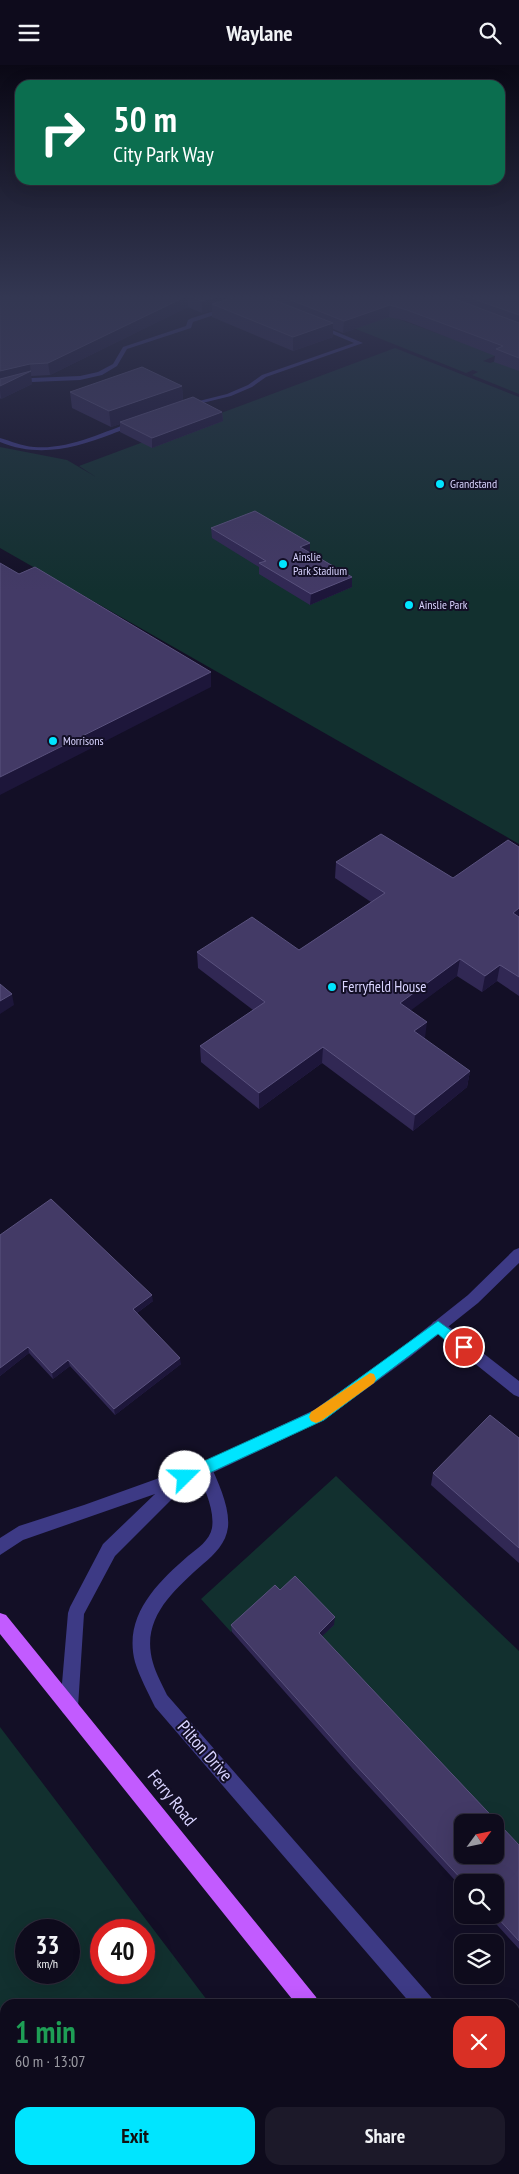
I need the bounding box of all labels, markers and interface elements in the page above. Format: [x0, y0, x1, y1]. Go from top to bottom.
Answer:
icon: menu [15, 19, 43, 47]
text: Waylane [226, 19, 293, 47]
icon: search [476, 19, 504, 47]
text: 50 m [113, 96, 177, 142]
icon: right [30, 100, 95, 165]
text: City Park Way [113, 140, 214, 168]
place label: Grandstand [450, 476, 497, 491]
marker: Grandstand [434, 478, 446, 490]
place label: Ainslie Park Stadium [293, 549, 347, 578]
marker: Ainslie Park Stadium [277, 558, 289, 570]
place label: Ainslie Park [419, 597, 468, 612]
marker: Ainslie Park [403, 599, 415, 611]
place label: Morrisons [63, 733, 104, 748]
marker: Morrisons [47, 735, 59, 747]
place label: Ferryfield House [342, 977, 426, 996]
marker: Ferryfield House [326, 981, 338, 993]
pin [443, 1326, 485, 1368]
icon: arrive [450, 1333, 478, 1361]
position arrow [158, 1450, 210, 1502]
street label: Pilton Drive [173, 1715, 238, 1786]
street label: Ferry Road [143, 1765, 202, 1830]
north arrow [454, 1814, 504, 1864]
map controls [454, 1814, 504, 1984]
button: search [454, 1874, 504, 1924]
speed limit sign: 40 [90, 1919, 155, 1984]
text: 33 [36, 1929, 59, 1961]
button: layers [454, 1934, 504, 1984]
text: km/h [37, 1956, 58, 1971]
text: 1 min [15, 2012, 76, 2051]
button: close [453, 2016, 505, 2068]
text: 60 m · 13:07 [15, 2051, 86, 2071]
button: Exit [15, 2107, 255, 2165]
button: Share [265, 2107, 505, 2165]

